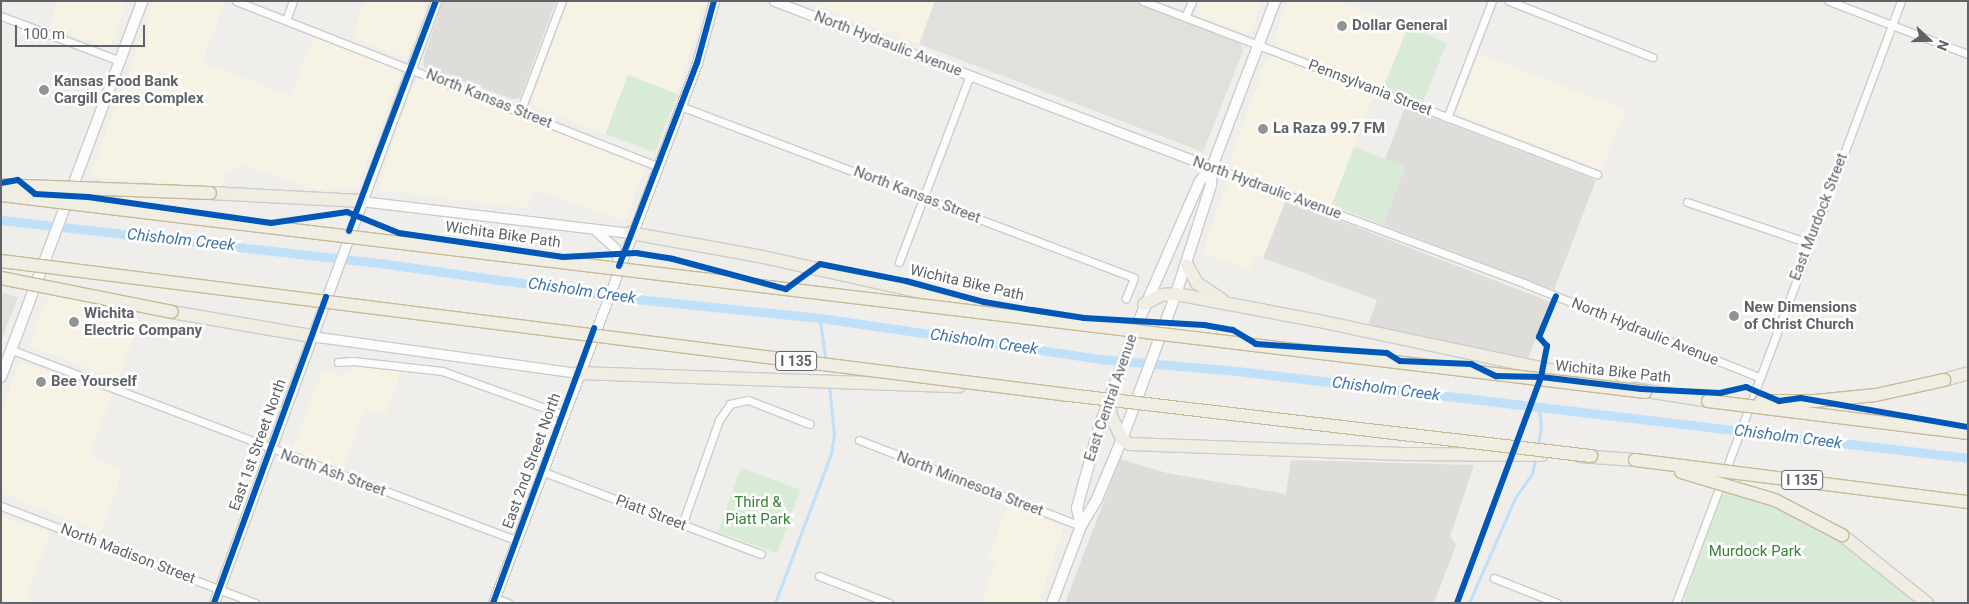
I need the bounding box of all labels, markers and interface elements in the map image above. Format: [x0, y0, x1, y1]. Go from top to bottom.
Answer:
street label: North Hydraulic Avenue [812, 7, 964, 81]
scale bar [18, 15, 148, 47]
north arrow [1904, 15, 1954, 65]
place label: Dollar General [1352, 17, 1447, 35]
marker: Dollar General [1336, 20, 1348, 32]
text: 100 m [23, 25, 65, 43]
text: N [1934, 38, 1952, 53]
street label: Pennsylvania Street [1306, 56, 1434, 120]
street label: North Kansas Street [423, 65, 555, 133]
place label: Kansas Food Bank Cargill Cares Complex [54, 72, 204, 107]
marker: Kansas Food Bank Cargill Cares Complex [38, 84, 50, 96]
place label: La Raza 99.7 FM [1273, 120, 1385, 138]
marker: La Raza 99.7 FM [1257, 123, 1269, 135]
street label: East Murdock Street [1786, 151, 1852, 283]
street label: North Hydraulic Avenue [1190, 153, 1344, 223]
street label: North Kansas Street [851, 163, 983, 227]
street label: Wichita Bike Path [444, 218, 562, 252]
water label: Chisholm Creek [126, 225, 236, 255]
street label: Wichita Bike Path [908, 261, 1026, 305]
water label: Chisholm Creek [527, 274, 637, 308]
street label: North Hydraulic Avenue [1569, 294, 1721, 370]
place label: New Dimensions of Christ Church [1744, 298, 1857, 333]
place label: Wichita Electric Company [84, 304, 202, 339]
marker: New Dimensions of Christ Church [1728, 310, 1740, 322]
marker: Wichita Electric Company [68, 316, 80, 328]
water label: Chisholm Creek [929, 325, 1039, 359]
street label: East Central Avenue [1081, 332, 1141, 464]
road number: I 135 [775, 350, 817, 372]
street label: Wichita Bike Path [1554, 357, 1672, 387]
place label: Bee Yourself [51, 373, 137, 391]
water label: Chisholm Creek [1331, 373, 1441, 405]
marker: Bee Yourself [35, 376, 47, 388]
street label: East 1st Street North [226, 377, 290, 513]
street label: East 2nd Street North [499, 391, 565, 531]
water label: Chisholm Creek [1733, 421, 1843, 453]
street label: North Ash Street [278, 446, 388, 500]
street label: North Minnesota Street [894, 448, 1046, 520]
road number: I 135 [1781, 468, 1823, 492]
street label: Piatt Street [613, 491, 689, 535]
park label: Third & Piatt Park [725, 493, 791, 528]
street label: North Madison Street [58, 520, 198, 588]
park label: Murdock Park [1709, 543, 1801, 561]

